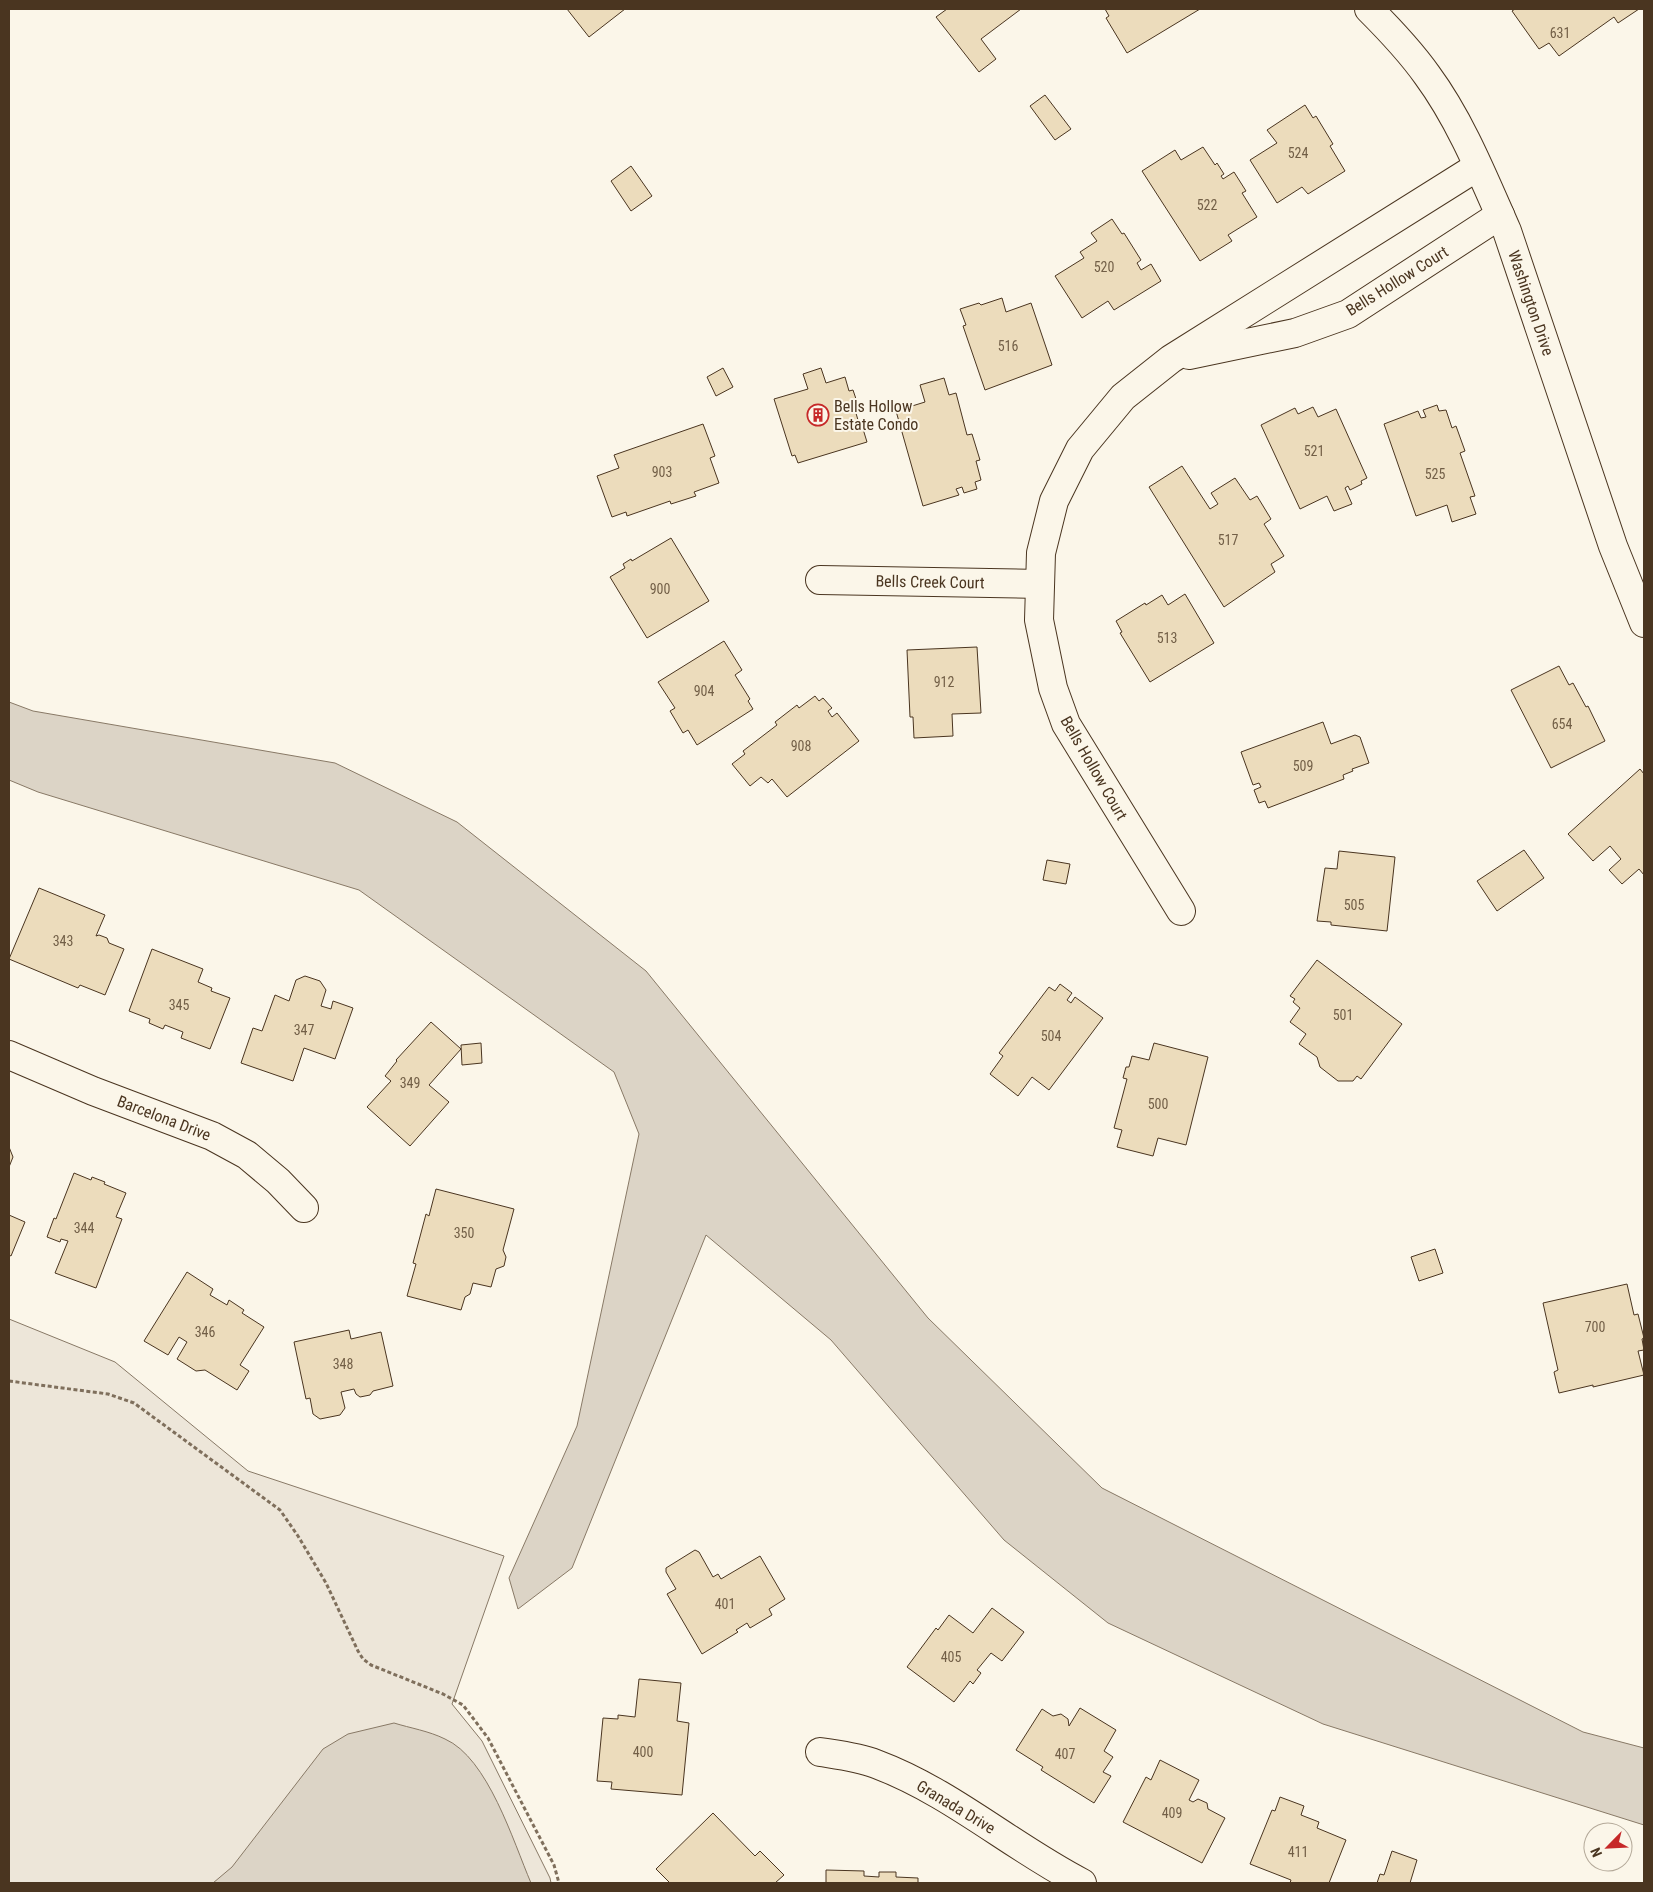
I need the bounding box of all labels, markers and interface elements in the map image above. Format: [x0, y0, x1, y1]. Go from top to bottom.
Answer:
house number: 631 [1550, 25, 1570, 41]
house number: 524 [1288, 145, 1308, 161]
house number: 522 [1197, 197, 1217, 213]
street label: Bells Hollow Court [1342, 242, 1452, 320]
street label: Washington Drive [1504, 248, 1558, 358]
house number: 520 [1094, 259, 1114, 275]
house number: 516 [998, 338, 1018, 354]
place label: Bells Hollow Estate Condo [834, 397, 918, 434]
building icon: Bells Hollow Estate Condo [806, 403, 830, 427]
house number: 521 [1304, 443, 1324, 459]
house number: 903 [652, 464, 672, 480]
house number: 525 [1425, 466, 1445, 482]
house number: 517 [1218, 532, 1238, 548]
street label: Bells Creek Court [875, 572, 985, 592]
house number: 900 [650, 581, 670, 597]
house number: 513 [1157, 630, 1177, 646]
house number: 912 [934, 674, 954, 690]
house number: 904 [694, 683, 714, 699]
street label: Bells Hollow Court [1057, 713, 1132, 824]
house number: 654 [1552, 716, 1572, 732]
house number: 908 [791, 738, 811, 754]
house number: 509 [1293, 758, 1313, 774]
house number: 505 [1344, 897, 1364, 913]
house number: 343 [53, 933, 73, 949]
house number: 345 [169, 997, 189, 1013]
house number: 501 [1333, 1007, 1353, 1023]
house number: 347 [294, 1022, 314, 1038]
house number: 504 [1041, 1028, 1061, 1044]
house number: 349 [400, 1075, 420, 1091]
street label: Barcelona Drive [115, 1091, 213, 1145]
house number: 500 [1148, 1096, 1168, 1112]
house number: 344 [74, 1220, 94, 1236]
house number: 350 [454, 1225, 474, 1241]
house number: 700 [1585, 1319, 1605, 1335]
house number: 346 [195, 1324, 215, 1340]
house number: 348 [333, 1356, 353, 1372]
house number: 401 [715, 1596, 735, 1612]
house number: 405 [941, 1649, 961, 1665]
house number: 400 [633, 1744, 653, 1760]
house number: 407 [1055, 1746, 1075, 1762]
street label: Granada Drive [913, 1776, 999, 1838]
house number: 409 [1162, 1805, 1182, 1821]
north arrow [1583, 1822, 1633, 1872]
house number: 411 [1288, 1844, 1308, 1860]
text: N [1587, 1845, 1605, 1859]

